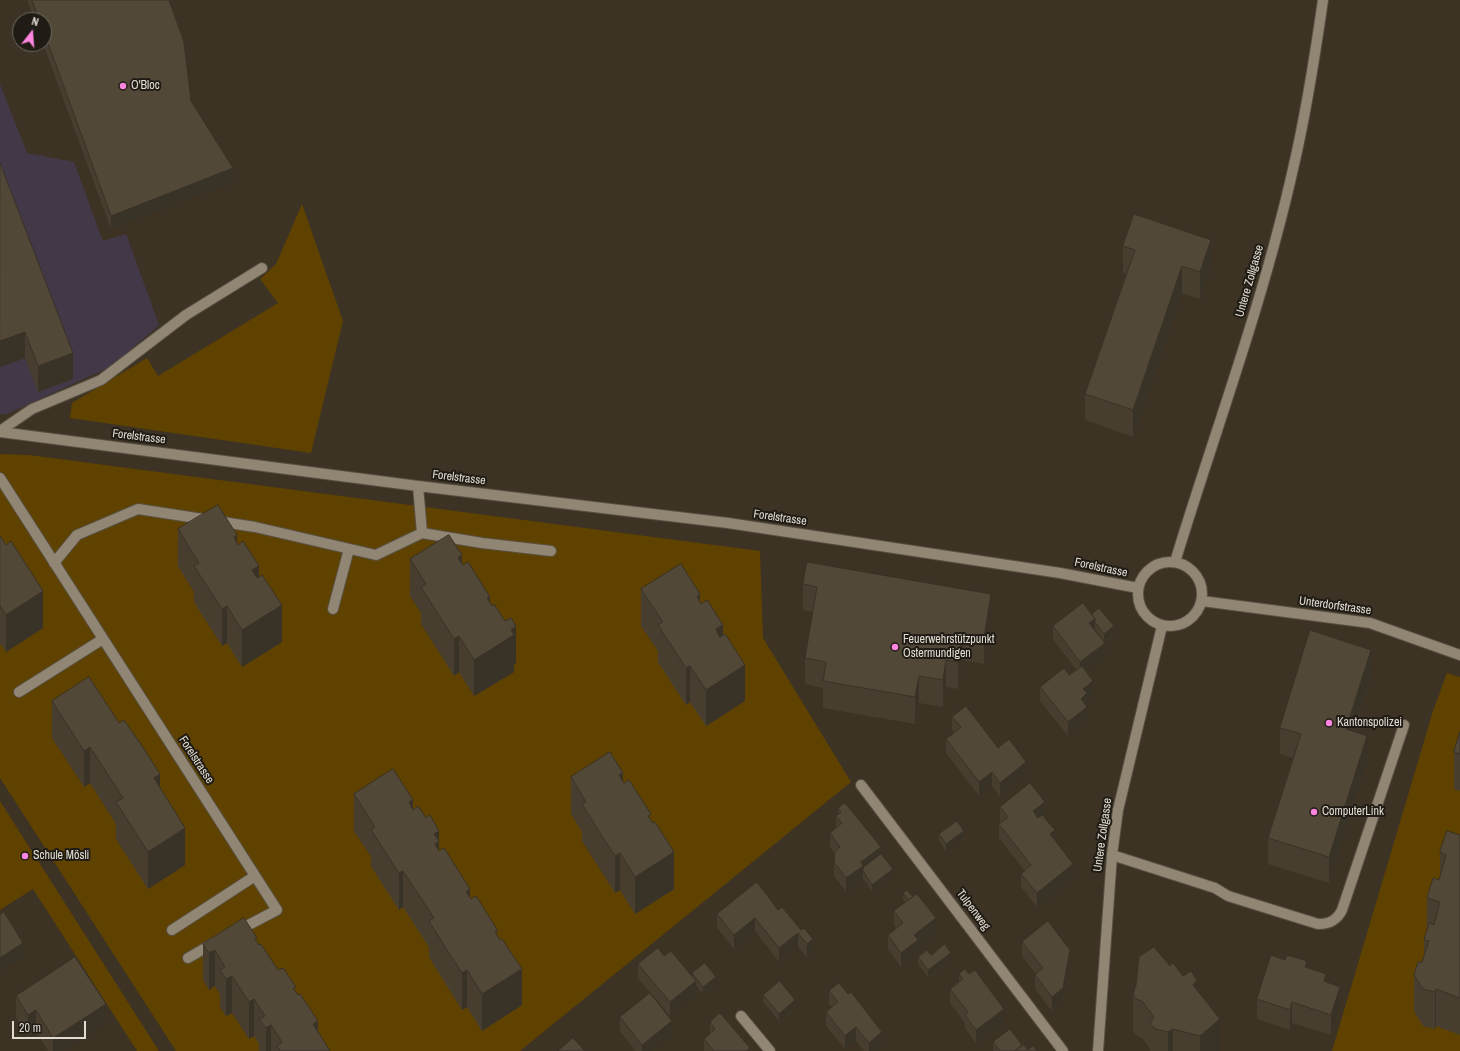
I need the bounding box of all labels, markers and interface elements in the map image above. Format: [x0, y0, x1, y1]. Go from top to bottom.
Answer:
north arrow [12, 12, 52, 52]
text: N [30, 14, 40, 29]
place label: O'Bloc [131, 79, 160, 93]
marker: O'Bloc [118, 81, 128, 91]
street label: Untere Zollgasse [1233, 243, 1267, 319]
street label: Forelstrasse [111, 427, 167, 447]
street label: Forelstrasse [431, 468, 487, 488]
street label: Forelstrasse [752, 507, 808, 529]
street label: Forelstrasse [1073, 555, 1129, 581]
street label: Unterdorfstrasse [1298, 594, 1372, 618]
place label: Feuerwehrstützpunkt Ostermundigen [903, 633, 994, 661]
marker: Feuerwehrstützpunkt Ostermundigen [890, 642, 900, 652]
place label: Kantonspolizei [1337, 716, 1402, 730]
marker: Kantonspolizei [1324, 718, 1334, 728]
street label: Forelstrasse [175, 734, 217, 786]
street label: Untere Zollgasse [1091, 797, 1115, 873]
place label: ComputerLink [1322, 805, 1384, 819]
marker: ComputerLink [1309, 807, 1319, 817]
place label: Schule Mösli [33, 849, 89, 863]
marker: Schule Mösli [20, 851, 30, 861]
street label: Tulpenweg [953, 887, 993, 933]
scale bar [14, 1013, 88, 1039]
text: 20 m [19, 1020, 41, 1036]

